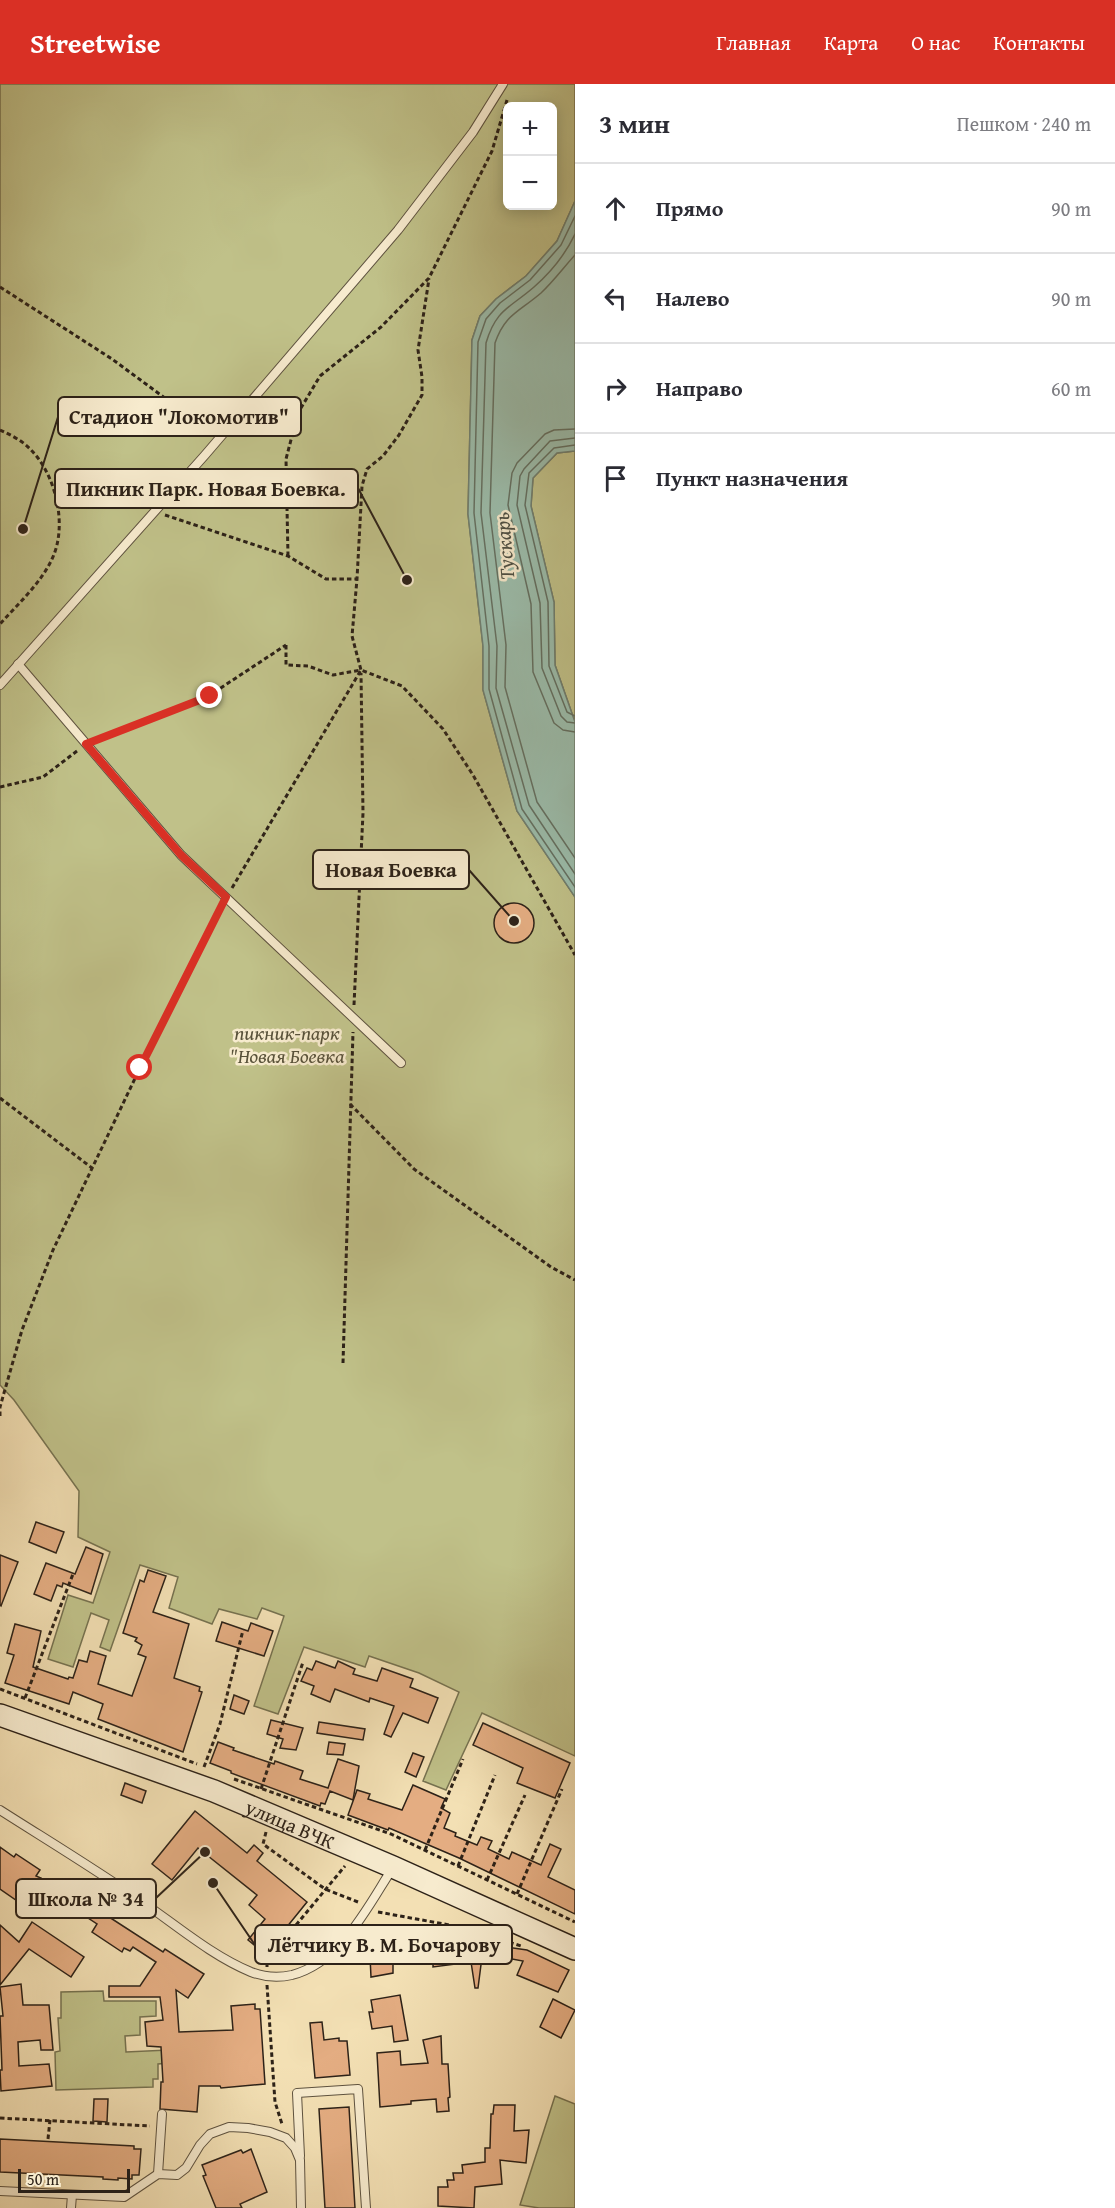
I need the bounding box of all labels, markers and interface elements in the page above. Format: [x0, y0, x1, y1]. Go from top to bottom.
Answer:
text: Streetwise [30, 22, 160, 63]
text: Главная [716, 27, 791, 58]
text: Карта [824, 27, 878, 58]
text: О нас [911, 27, 960, 58]
text: Контакты [993, 27, 1085, 58]
map controls [503, 102, 557, 210]
button: + [503, 102, 557, 156]
text: 3 мин [599, 104, 670, 143]
text: Пешком · 240 m [957, 109, 1091, 138]
button: − [503, 156, 557, 210]
icon: ahead [599, 192, 632, 225]
text: Прямо [656, 192, 723, 224]
text: 90 m [1051, 194, 1091, 223]
icon: left [599, 282, 632, 315]
text: Налево [656, 282, 729, 314]
text: 90 m [1051, 284, 1091, 313]
icon: right [599, 372, 632, 405]
text: Направо [656, 372, 743, 404]
text: 60 m [1051, 374, 1091, 403]
callout: Стадион "Локомотив" [58, 397, 301, 436]
text: Стадион "Локомотив" [69, 401, 289, 432]
icon: arrive [599, 462, 632, 495]
text: Пункт назначения [656, 462, 848, 494]
callout: Пикник Парк. Новая Боевка. [55, 469, 358, 508]
text: Пикник Парк. Новая Боевка. [66, 473, 346, 504]
water label: Тускарь [486, 511, 522, 581]
route end [196, 682, 222, 708]
callout: Новая Боевка [313, 850, 469, 889]
text: Новая Боевка [325, 854, 457, 885]
park label: пикник-парк "Новая Боевка [230, 1018, 345, 1070]
route start [126, 1054, 152, 1080]
street label: улица ВЧК [240, 1791, 340, 1855]
callout: Школа № 34 [16, 1879, 156, 1918]
text: Школа № 34 [28, 1883, 144, 1914]
callout: Лётчику В. М. Бочарову [255, 1925, 512, 1964]
text: Лётчику В. М. Бочарову [267, 1929, 501, 1960]
scale bar [18, 2166, 130, 2194]
text: 50 m [27, 2167, 59, 2191]

